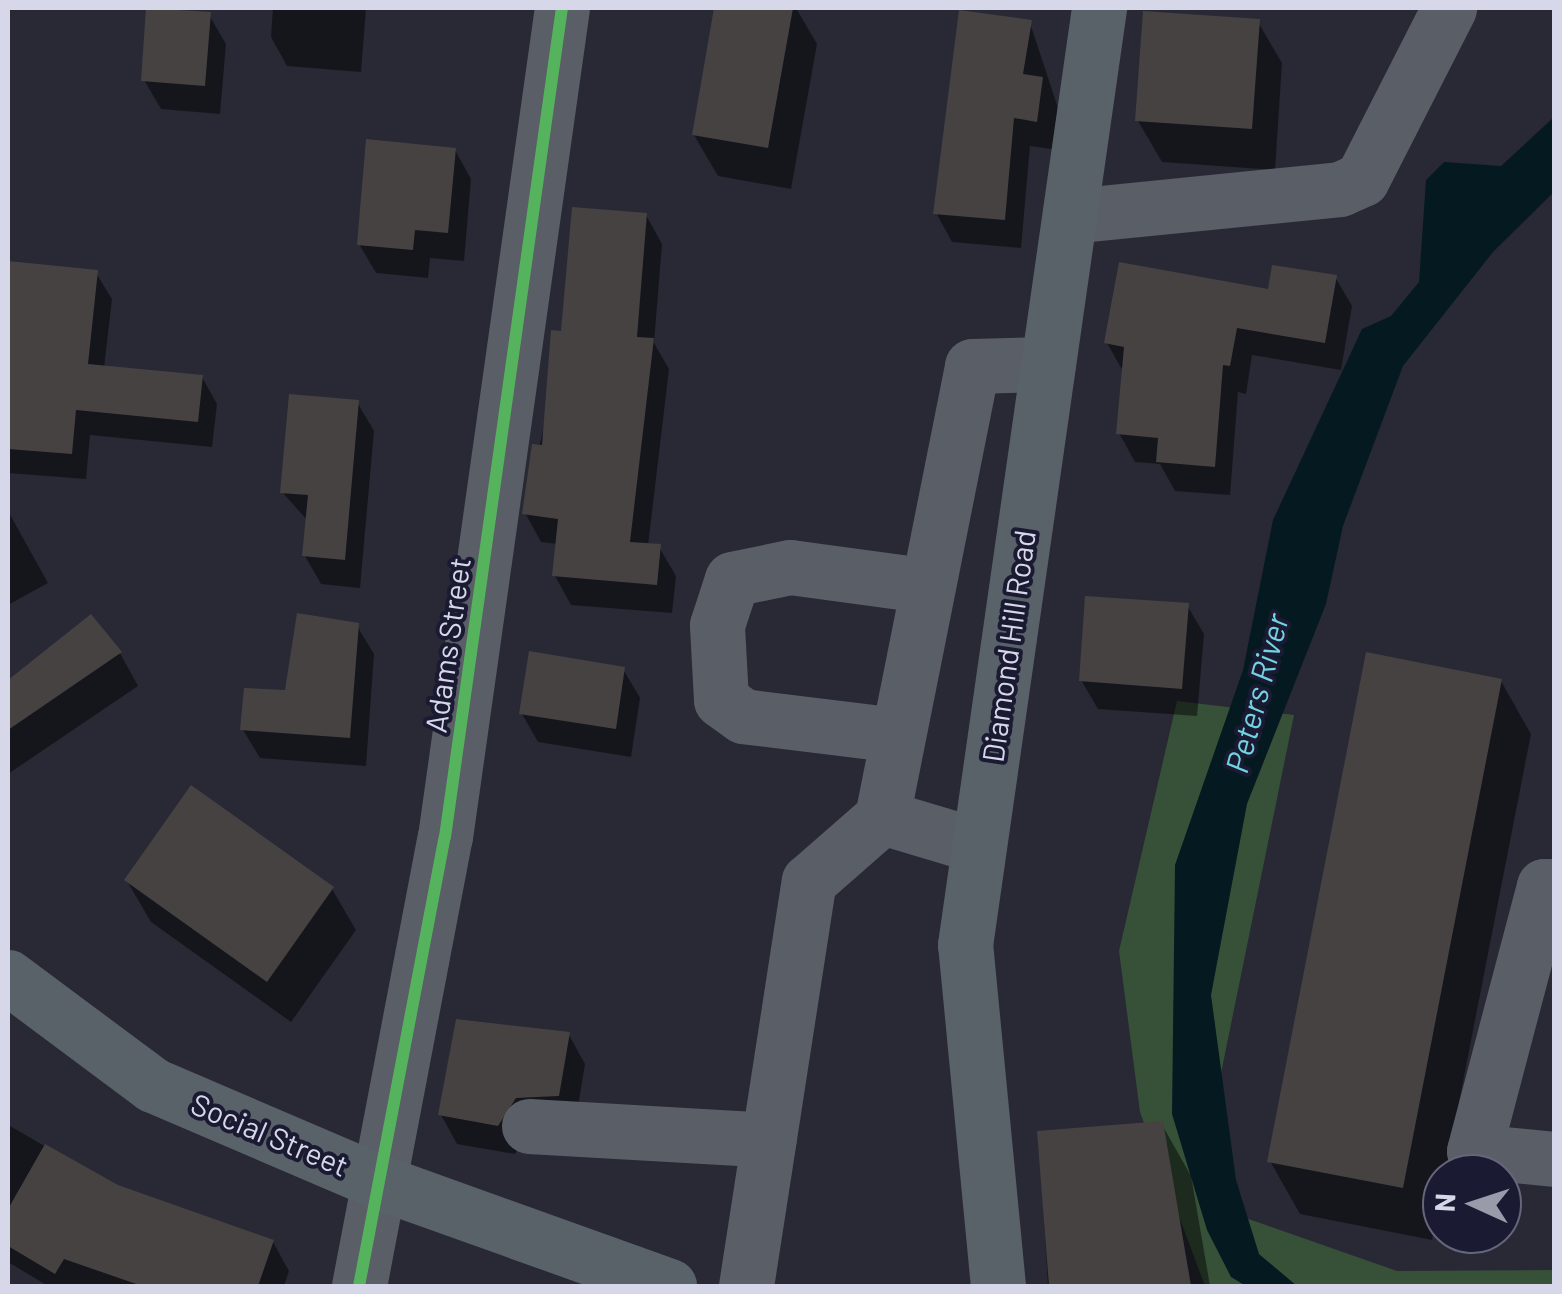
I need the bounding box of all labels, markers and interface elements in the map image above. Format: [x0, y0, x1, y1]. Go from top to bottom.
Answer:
street label: Diamond Hill Road [974, 528, 1042, 764]
street label: Adams Street [417, 555, 477, 735]
water label: Peters River [1216, 609, 1296, 777]
street label: Social Street [186, 1085, 354, 1183]
north arrow [1422, 1154, 1522, 1254]
text: N [1427, 1192, 1462, 1213]

